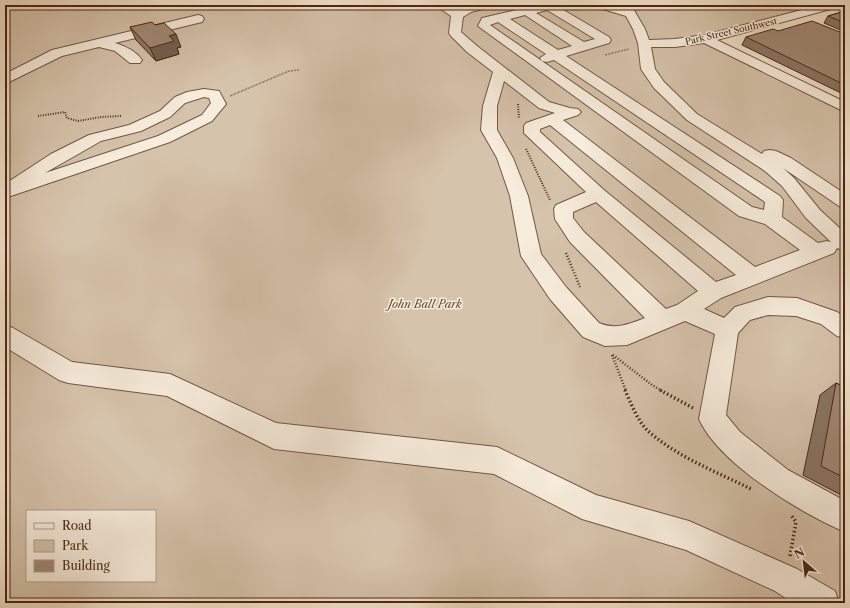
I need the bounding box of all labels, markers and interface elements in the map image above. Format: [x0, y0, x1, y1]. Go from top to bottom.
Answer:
street label: Park Street Southwest [684, 15, 779, 47]
park label: John Ball Park [385, 297, 462, 311]
legend [26, 510, 156, 582]
text: Road [62, 518, 92, 533]
text: Park [62, 538, 89, 553]
north arrow [784, 542, 824, 582]
text: N [792, 545, 807, 562]
text: Building [62, 558, 110, 573]

